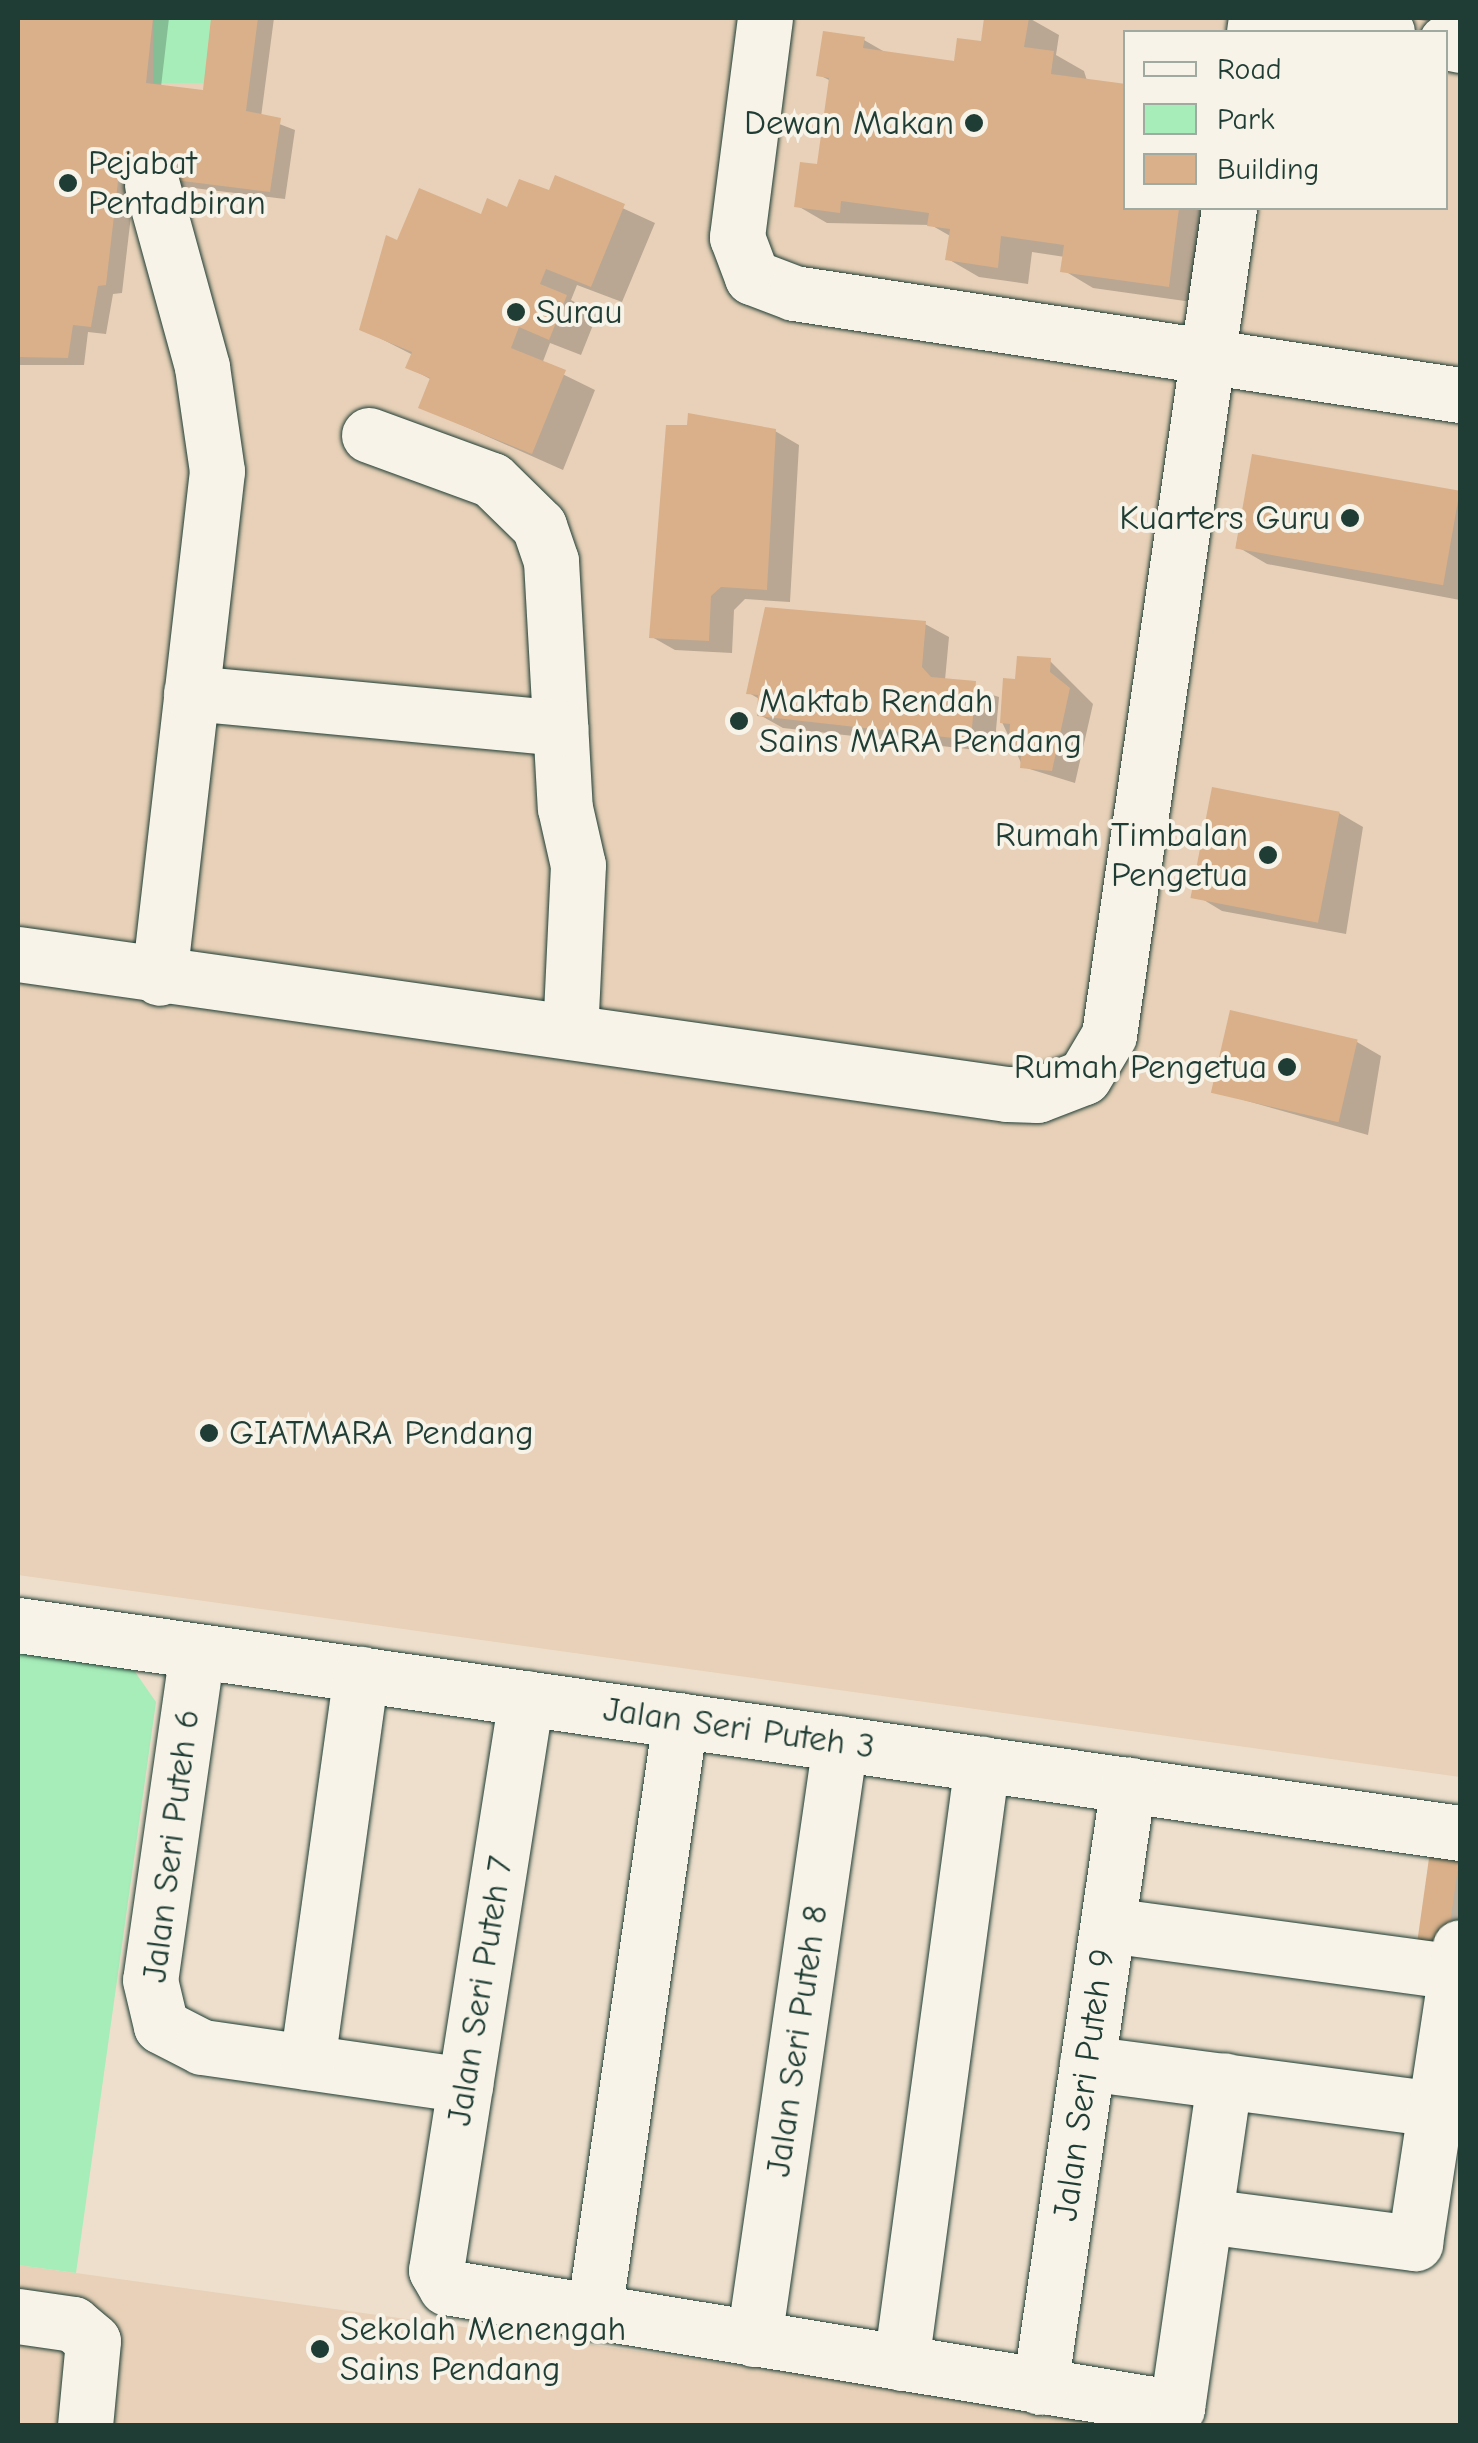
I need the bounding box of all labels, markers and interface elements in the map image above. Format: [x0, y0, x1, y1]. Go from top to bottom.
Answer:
legend [1123, 30, 1448, 210]
text: Road [1217, 52, 1282, 87]
place label: Dewan Makan [744, 102, 954, 144]
text: Park [1217, 102, 1274, 137]
marker: Dewan Makan [963, 112, 985, 134]
place label: Pejabat Pentadbiran [88, 142, 266, 224]
text: Building [1217, 152, 1320, 187]
marker: Pejabat Pentadbiran [57, 172, 79, 194]
place label: Surau [536, 291, 622, 333]
marker: Surau [505, 301, 527, 323]
place label: Kuarters Guru [1119, 497, 1330, 539]
marker: Kuarters Guru [1339, 507, 1361, 529]
place label: Maktab Rendah Sains MARA Pendang [759, 680, 1082, 762]
marker: Maktab Rendah Sains MARA Pendang [728, 710, 750, 732]
place label: Rumah Timbalan Pengetua [995, 814, 1248, 896]
marker: Rumah Timbalan Pengetua [1257, 844, 1279, 866]
place label: Rumah Pengetua [1014, 1046, 1267, 1088]
marker: Rumah Pengetua [1276, 1056, 1298, 1078]
place label: GIATMARA Pendang [229, 1412, 534, 1454]
marker: GIATMARA Pendang [198, 1422, 220, 1444]
street label: Jalan Seri Puteh 3 [601, 1688, 877, 1768]
street label: Jalan Seri Puteh 6 [133, 1707, 209, 1985]
street label: Jalan Seri Puteh 7 [438, 1853, 522, 2129]
street label: Jalan Seri Puteh 8 [757, 1903, 837, 2179]
street label: Jalan Seri Puteh 9 [1044, 1946, 1124, 2224]
place label: Sekolah Menengah Sains Pendang [340, 2308, 626, 2390]
marker: Sekolah Menengah Sains Pendang [309, 2338, 331, 2360]

